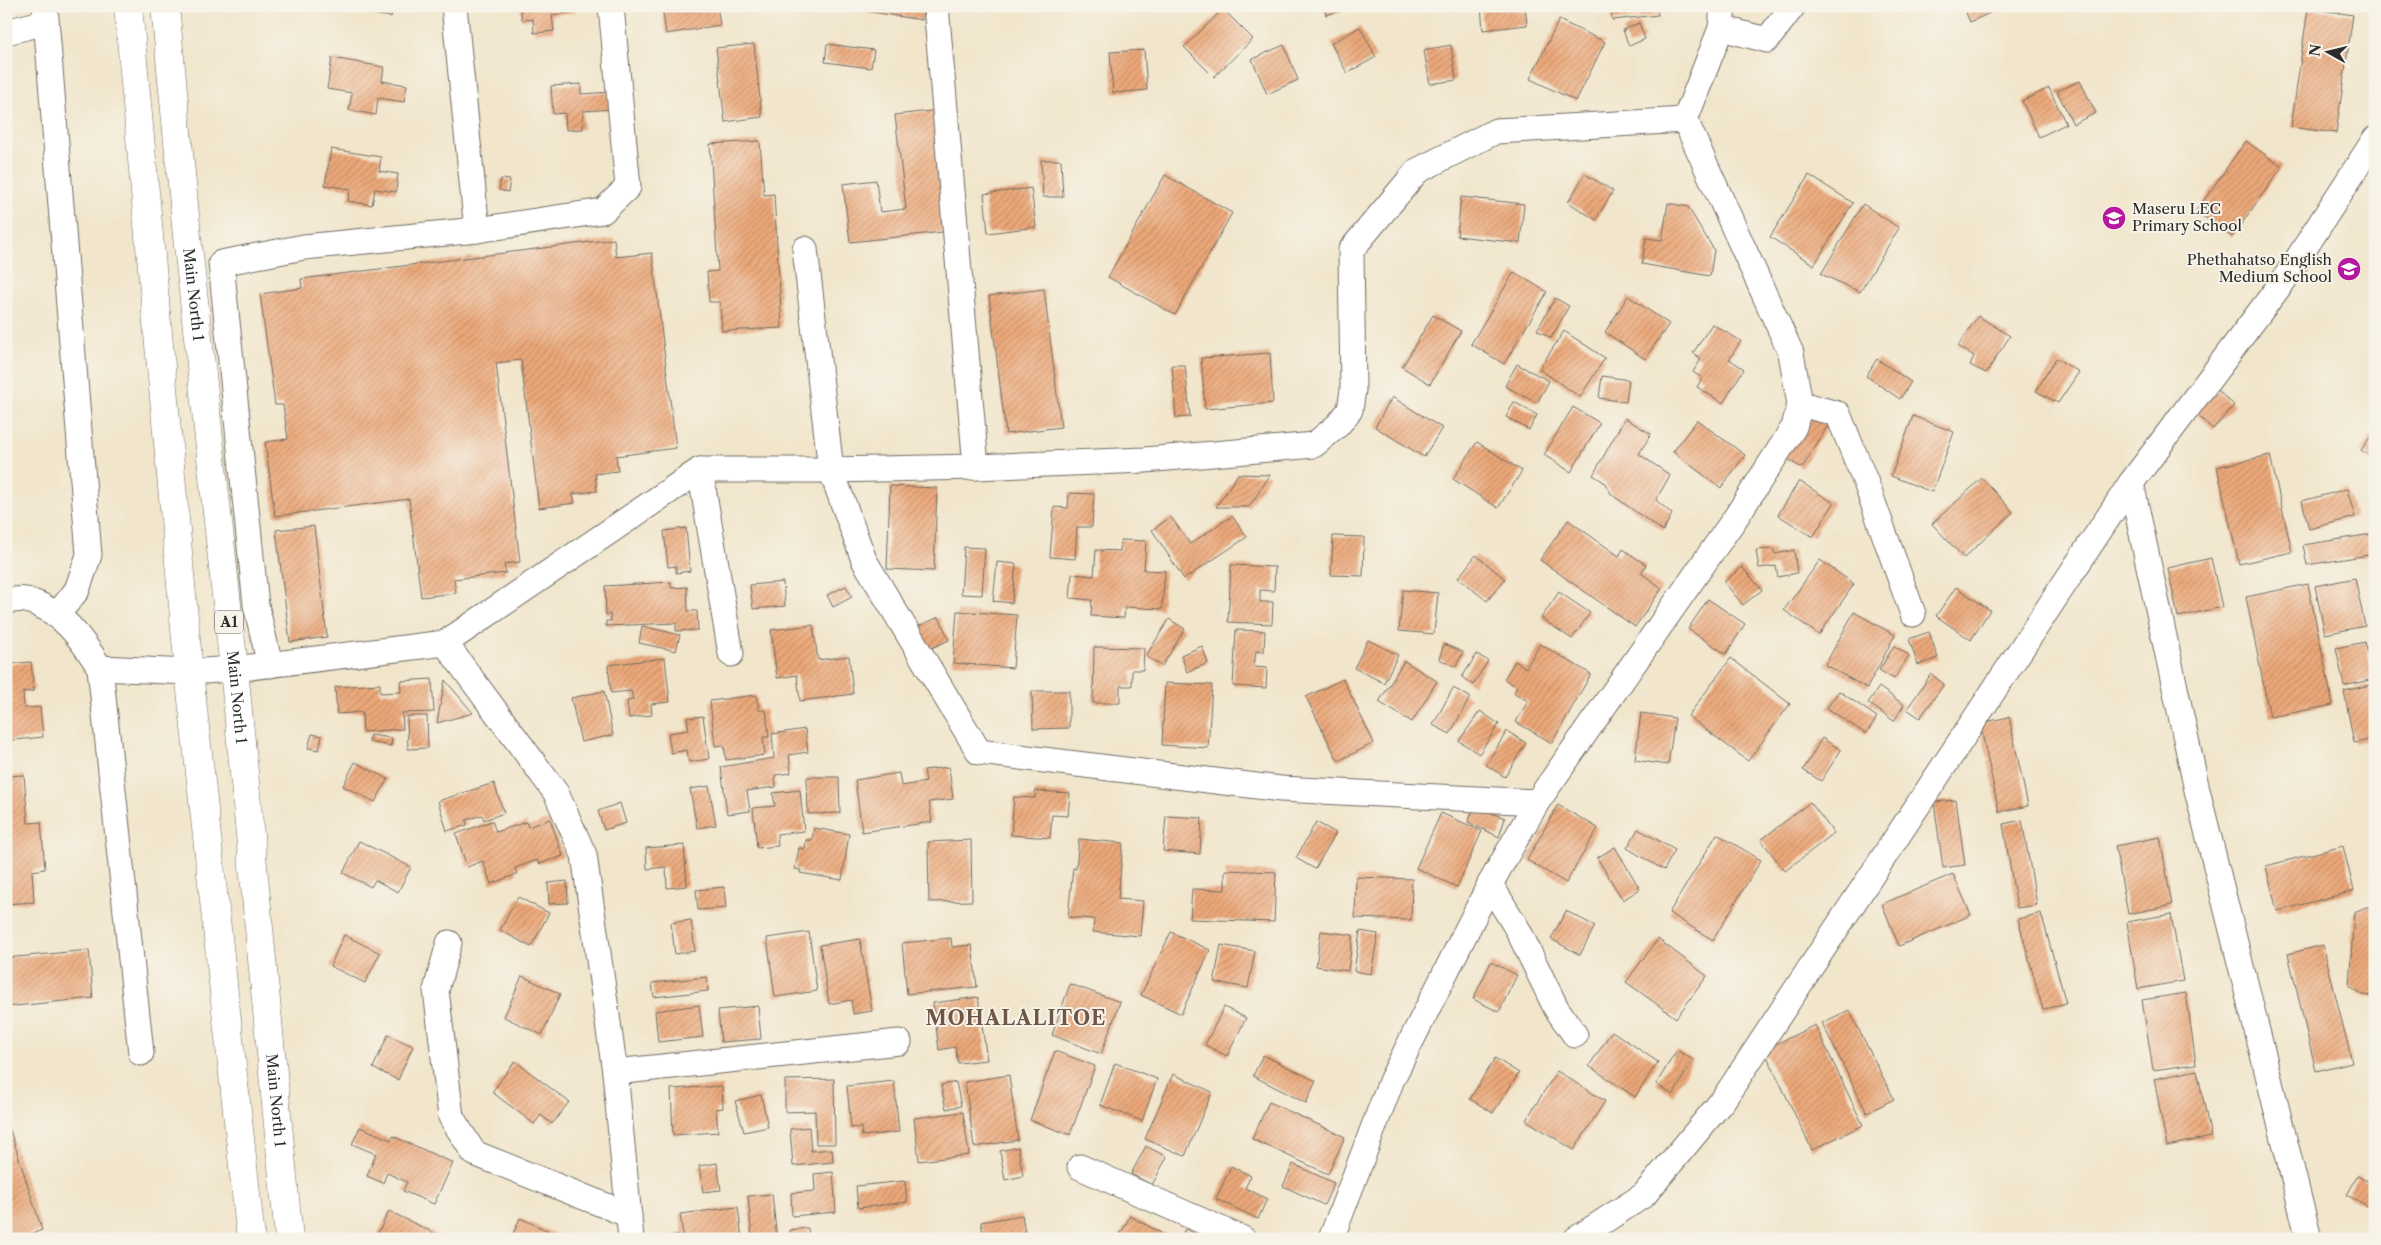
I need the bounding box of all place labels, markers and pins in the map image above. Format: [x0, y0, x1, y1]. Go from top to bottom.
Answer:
place label: Maseru LEC Primary School [2132, 199, 2243, 235]
school or university icon: Maseru LEC Primary School [2101, 205, 2127, 231]
place label: Phethahatso English Medium School [2187, 250, 2333, 286]
school or university icon: Phethahatso English Medium School [2336, 256, 2362, 282]

